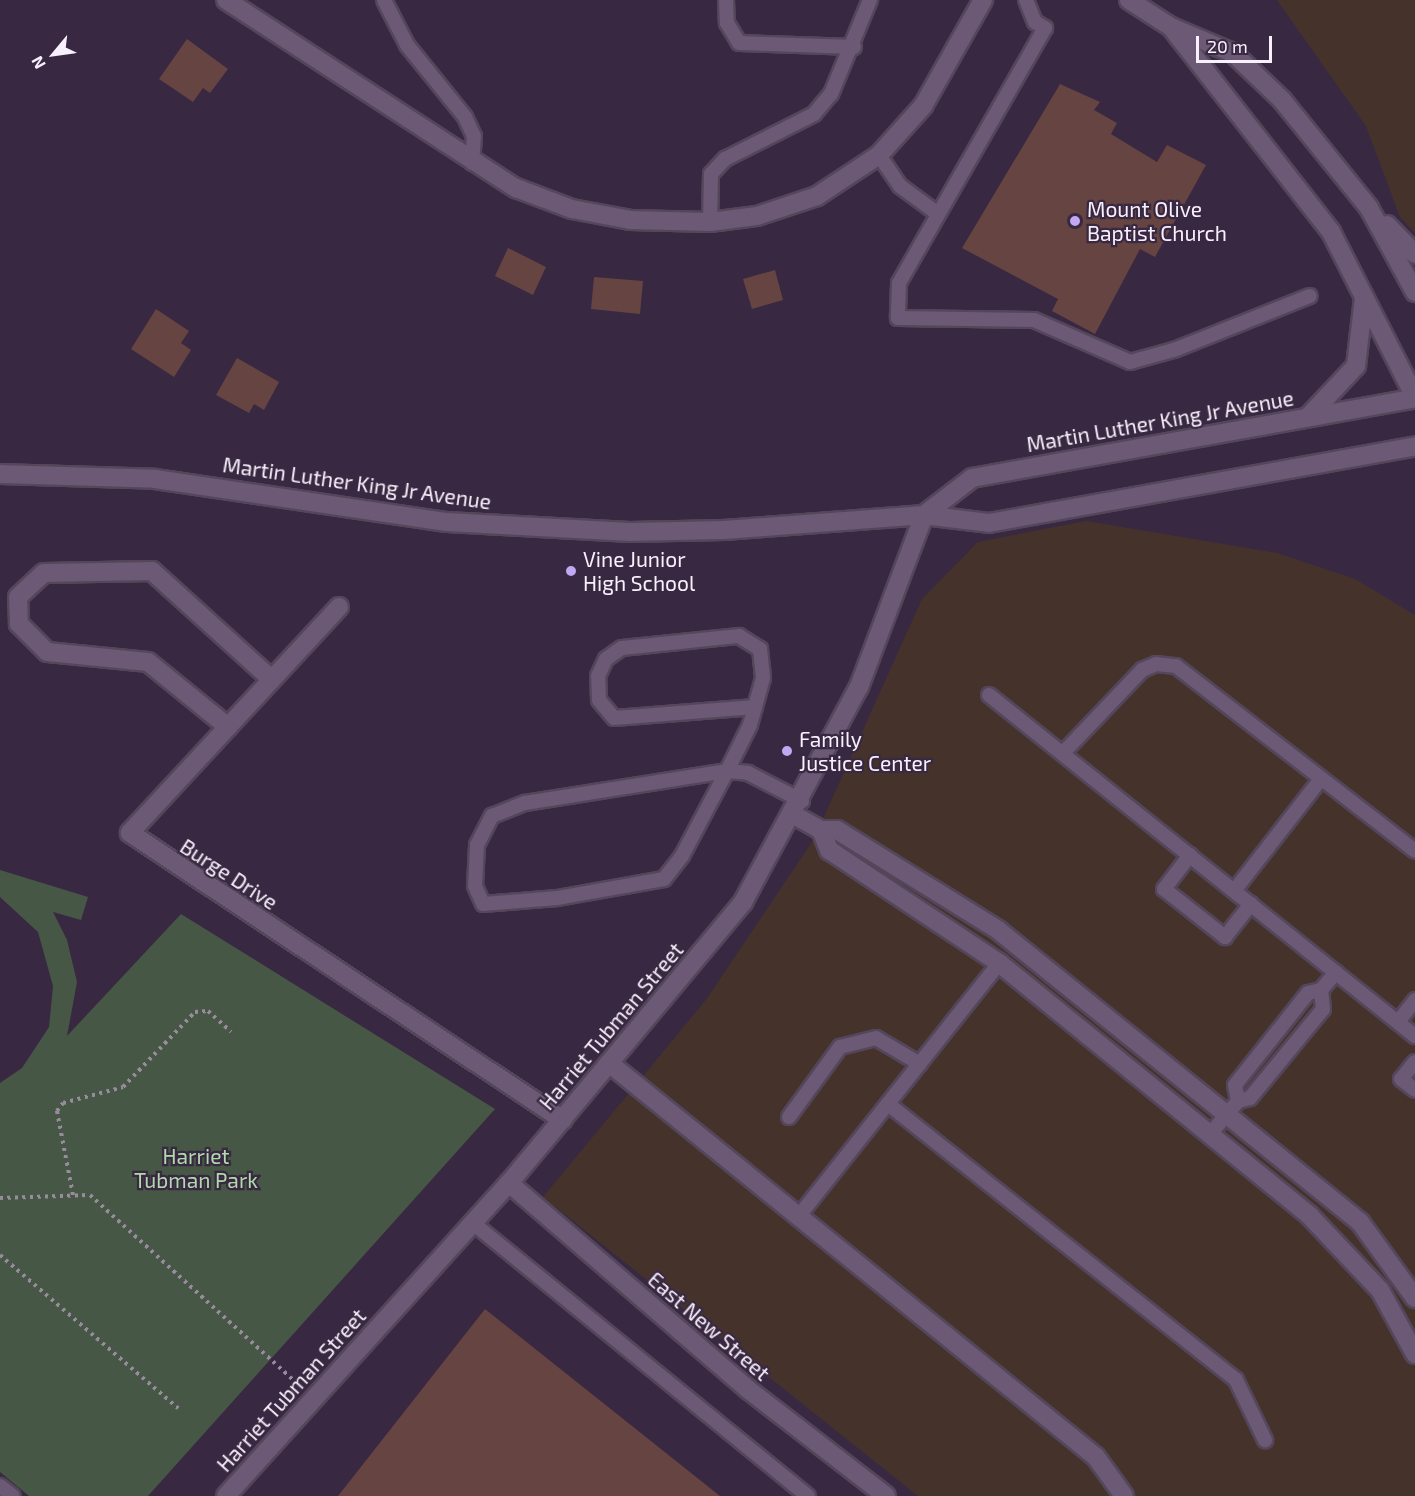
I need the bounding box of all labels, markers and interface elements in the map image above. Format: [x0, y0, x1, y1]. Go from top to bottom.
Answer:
north arrow [24, 24, 84, 84]
scale bar [1199, 24, 1276, 62]
text: 20 m [1207, 35, 1248, 57]
text: N [27, 53, 49, 73]
place label: Mount Olive Baptist Church [1087, 196, 1227, 246]
marker: Mount Olive Baptist Church [1068, 214, 1082, 228]
street label: Martin Luther King Jr Avenue [1024, 385, 1296, 457]
street label: Martin Luther King Jr Avenue [220, 452, 494, 514]
place label: Vine Junior High School [583, 546, 695, 596]
marker: Vine Junior High School [564, 564, 578, 578]
place label: Family Justice Center [799, 726, 931, 776]
marker: Family Justice Center [780, 744, 794, 758]
street label: Burge Drive [176, 833, 282, 915]
street label: Harriet Tubman Street [534, 937, 688, 1115]
park label: Harriet Tubman Park [134, 1143, 258, 1193]
street label: East New Street [643, 1266, 775, 1386]
street label: Harriet Tubman Street [211, 1303, 371, 1477]

